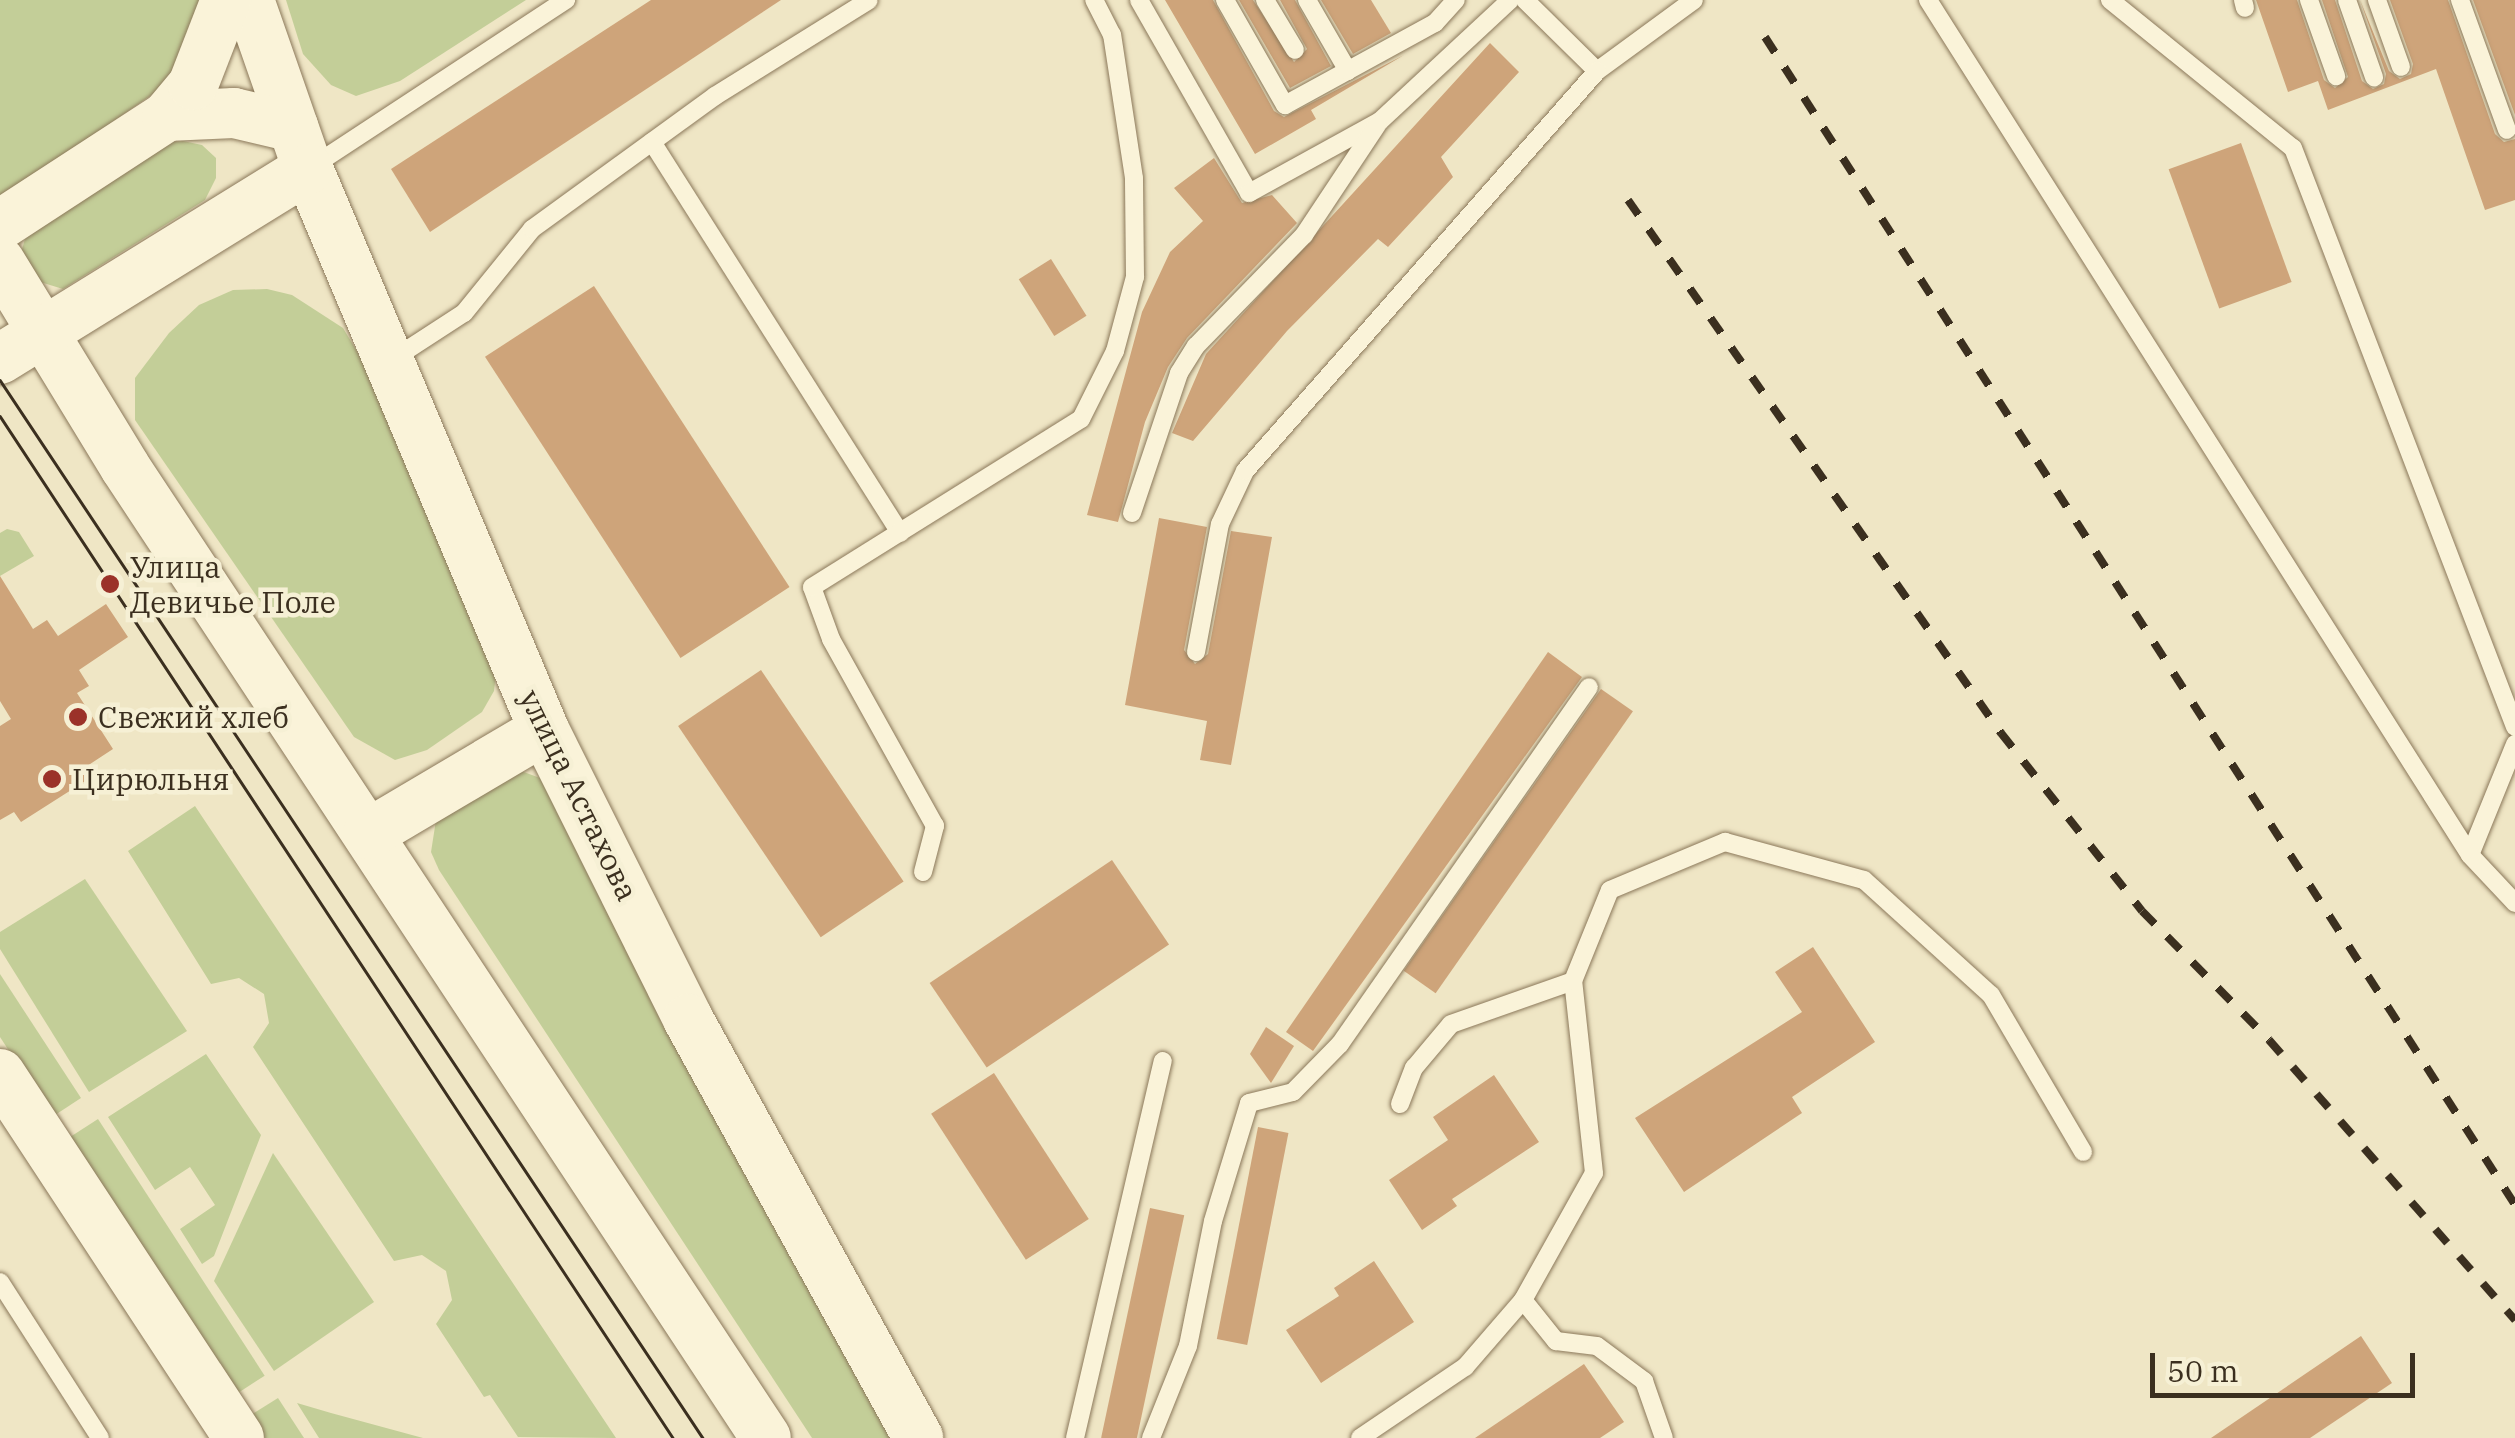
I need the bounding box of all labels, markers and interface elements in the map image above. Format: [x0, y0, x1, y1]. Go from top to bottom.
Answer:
place label: Улица Девичье Поле [130, 549, 336, 620]
marker: Улица Девичье Поле [99, 573, 121, 595]
street label: улица Астахова [512, 684, 646, 906]
place label: Свежий хлеб [98, 699, 289, 735]
marker: Свежий хлеб [67, 706, 89, 728]
place label: Цирюльня [72, 761, 230, 797]
marker: Цирюльня [41, 768, 63, 790]
scale bar [2155, 1333, 2420, 1395]
text: 50 m [2167, 1351, 2239, 1390]

